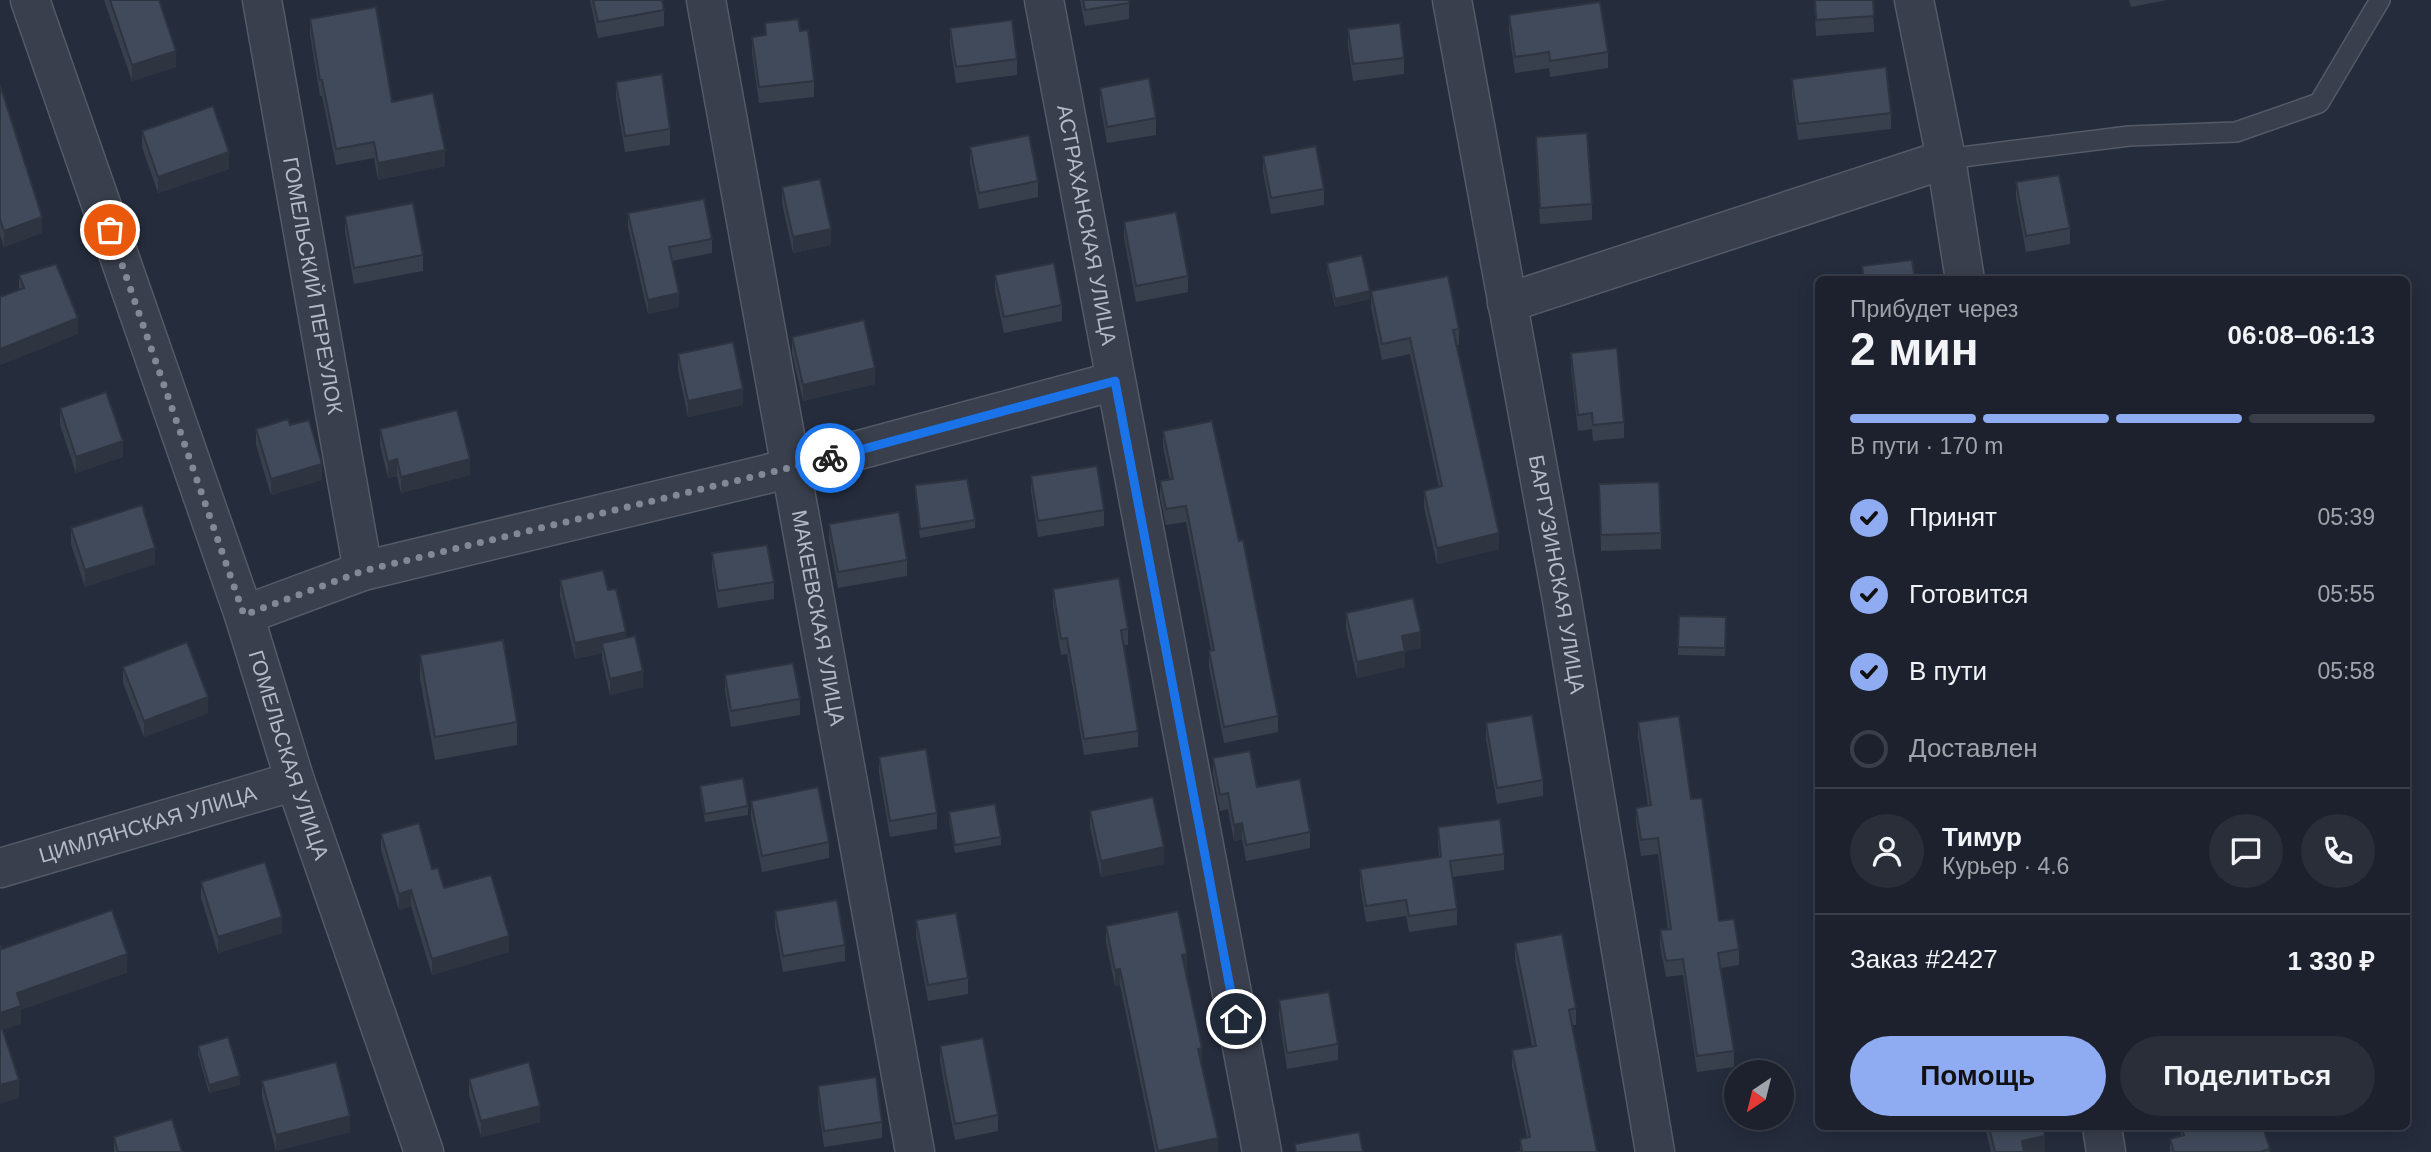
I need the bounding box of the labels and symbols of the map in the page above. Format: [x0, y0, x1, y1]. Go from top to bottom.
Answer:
street label: АСТРАХАНСКАЯ УЛИЦА [1053, 103, 1121, 347]
street label: ГОМЕЛЬСКИЙ ПЕРЕУЛОК [279, 155, 347, 417]
pin [80, 200, 140, 260]
courier [795, 423, 865, 493]
street label: БАРГУЗИНСКАЯ УЛИЦА [1525, 453, 1590, 696]
street label: МАКЕЕВСКАЯ УЛИЦА [788, 508, 849, 727]
street label: ГОМЕЛЬСКАЯ УЛИЦА [244, 647, 333, 863]
street label: ЦИМЛЯНСКАЯ УЛИЦА [36, 781, 259, 867]
pin [1206, 989, 1266, 1049]
north arrow [1724, 1060, 1794, 1130]

